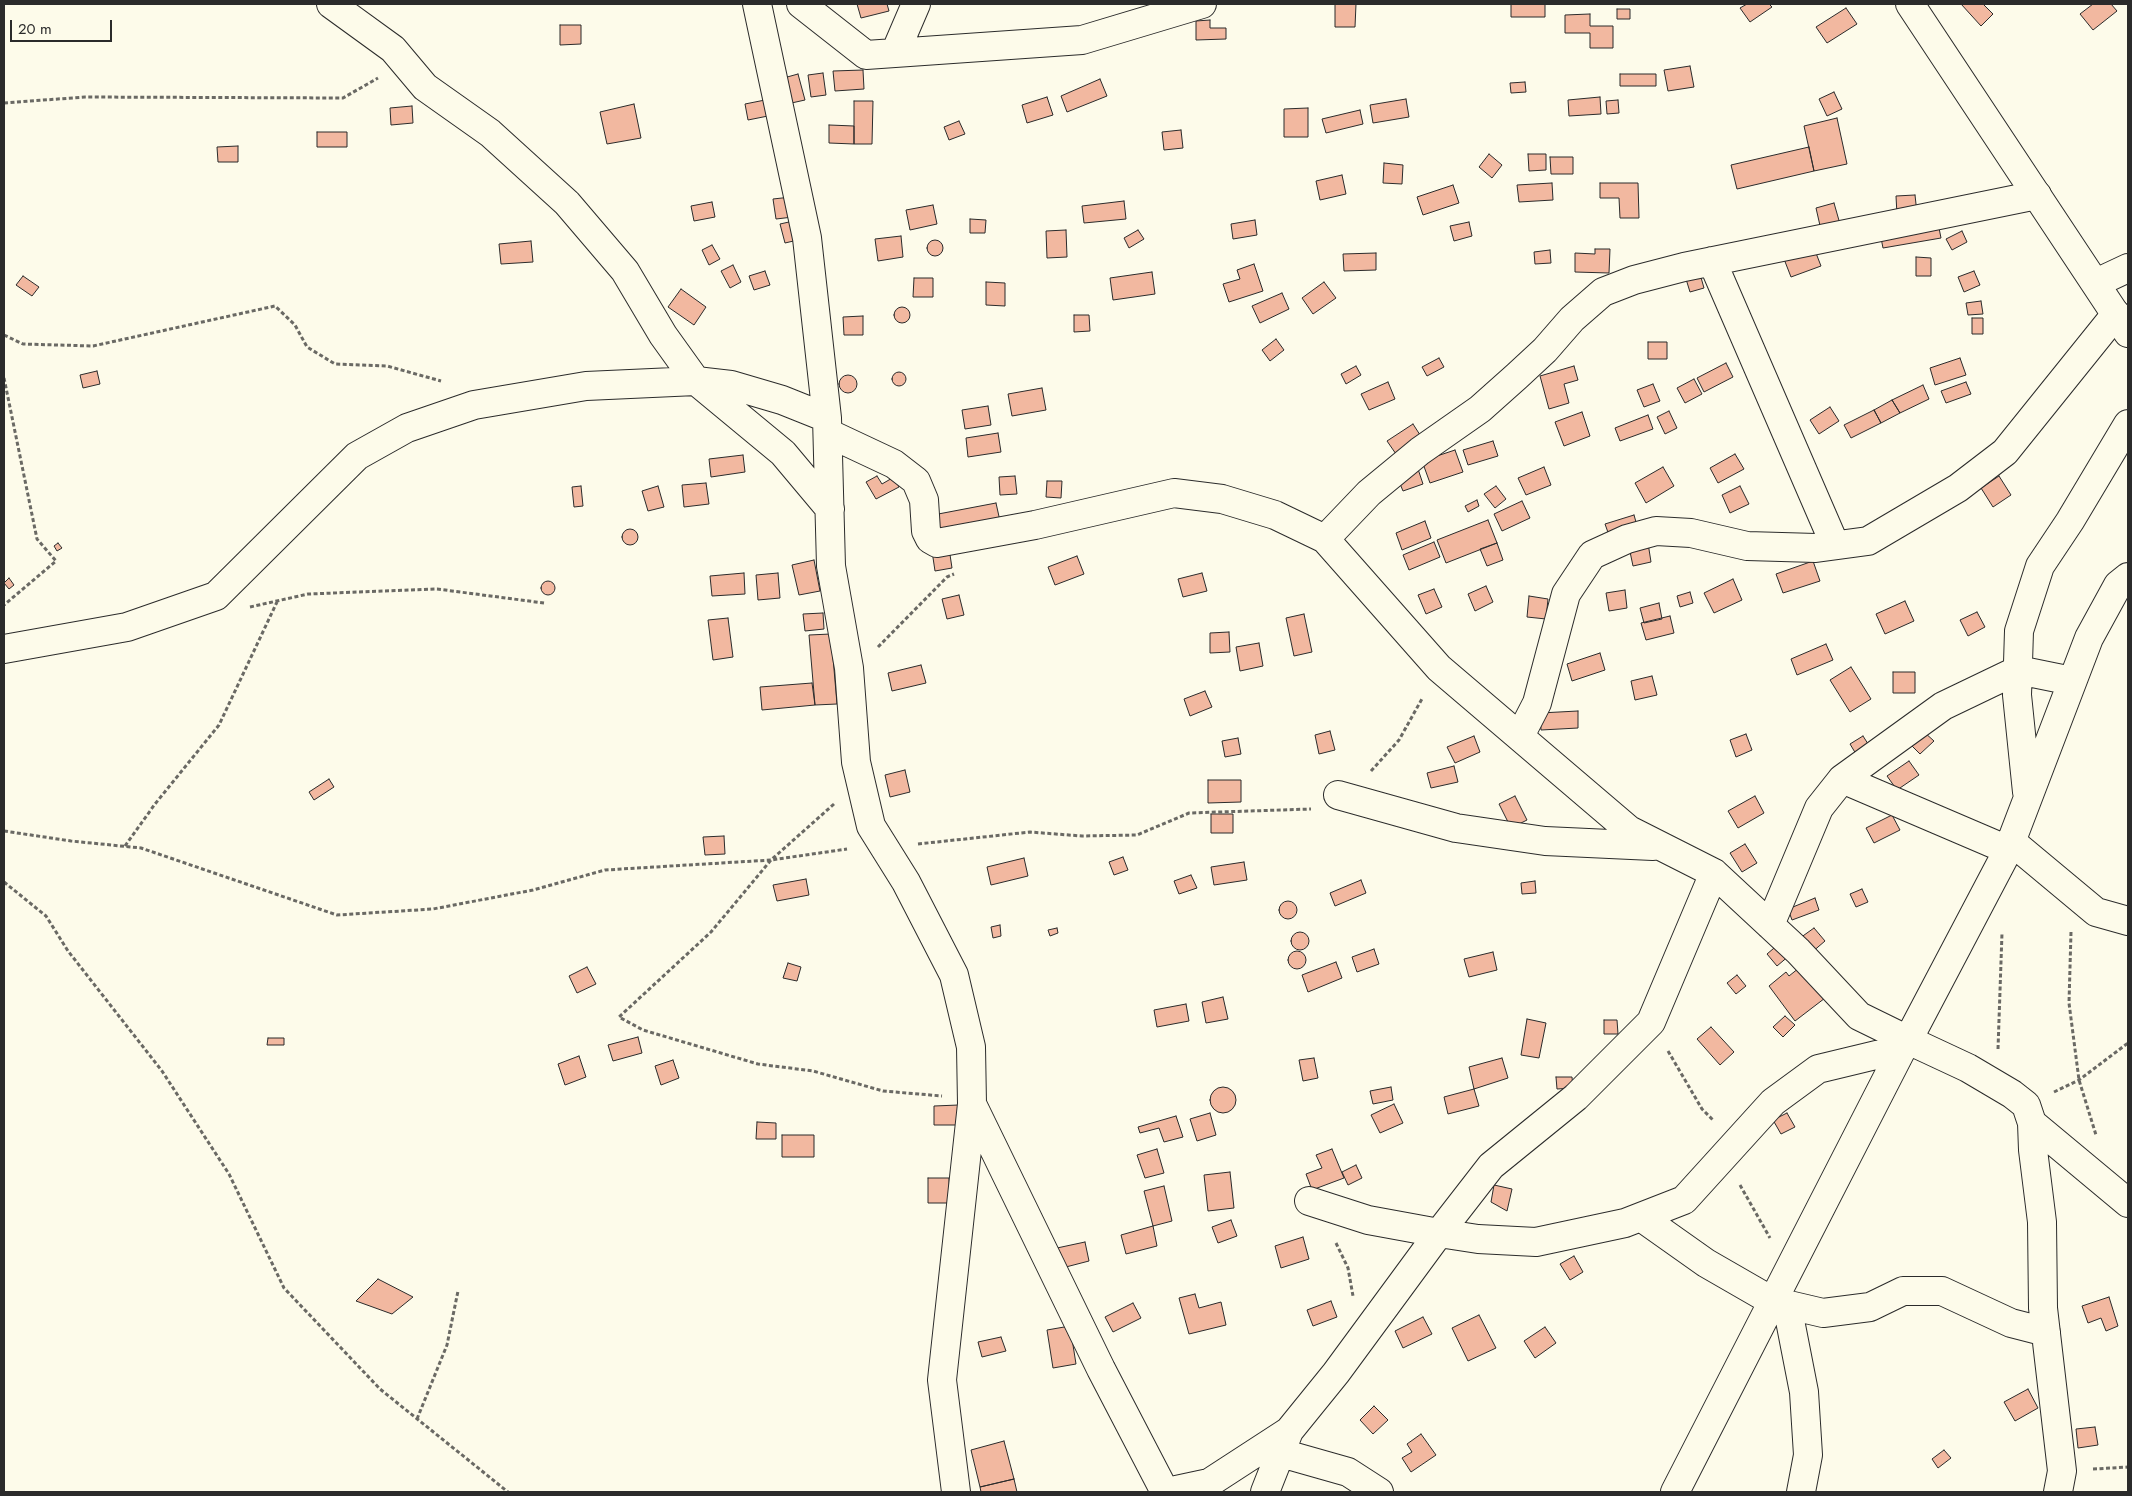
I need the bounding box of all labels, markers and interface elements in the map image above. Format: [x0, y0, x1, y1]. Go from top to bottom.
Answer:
scale bar [12, 10, 115, 42]
text: 20 m [18, 18, 52, 40]

